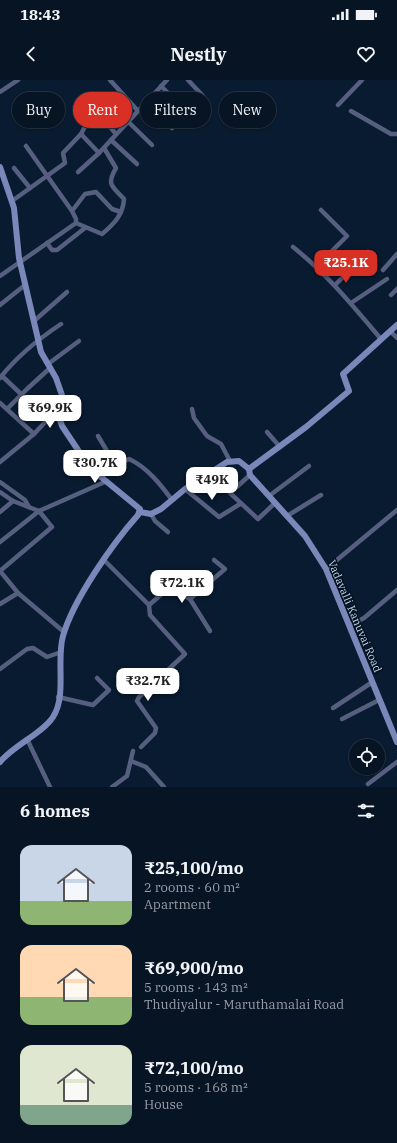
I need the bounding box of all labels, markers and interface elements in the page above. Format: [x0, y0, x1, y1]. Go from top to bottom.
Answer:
text: 18:43 [20, 5, 61, 24]
icon: back [20, 43, 42, 65]
text: Nestly [170, 43, 227, 66]
icon: heart [355, 43, 377, 65]
chip: Buy [12, 92, 65, 128]
chip: Rent [73, 92, 132, 128]
chip: Filters [140, 92, 211, 128]
chip: New [219, 92, 276, 128]
pin: ₹25.1K [313, 250, 379, 284]
text: ₹25.1K [323, 254, 369, 271]
pin: ₹69.9K [17, 395, 83, 429]
text: ₹69.9K [27, 399, 73, 416]
pin: ₹30.7K [62, 450, 128, 484]
text: ₹30.7K [72, 454, 118, 471]
pin: ₹49K [188, 467, 236, 501]
text: ₹49K [195, 471, 229, 488]
street label: Vadavalli Kanuvai Road [325, 558, 385, 675]
pin: ₹72.1K [149, 570, 215, 604]
text: ₹72.1K [159, 574, 205, 591]
pin: ₹32.7K [115, 668, 181, 702]
text: ₹32.7K [125, 672, 171, 689]
map controls [349, 739, 385, 775]
button: locate [349, 739, 385, 775]
text: 6 homes [20, 800, 90, 822]
icon: filters [355, 800, 377, 822]
text: ₹25,100/mo [144, 857, 244, 879]
icon: home [52, 861, 100, 909]
text: 2 rooms · 60 m² [144, 879, 240, 896]
text: Apartment [144, 896, 211, 913]
text: ₹69,900/mo [144, 957, 244, 979]
icon: home [52, 961, 100, 1009]
text: 5 rooms · 143 m² [144, 979, 248, 996]
text: Thudiyalur - Maruthamalai Road [144, 996, 344, 1013]
text: ₹72,100/mo [144, 1057, 244, 1079]
icon: home [52, 1061, 100, 1109]
text: 5 rooms · 168 m² [144, 1079, 248, 1096]
text: House [144, 1096, 183, 1113]

